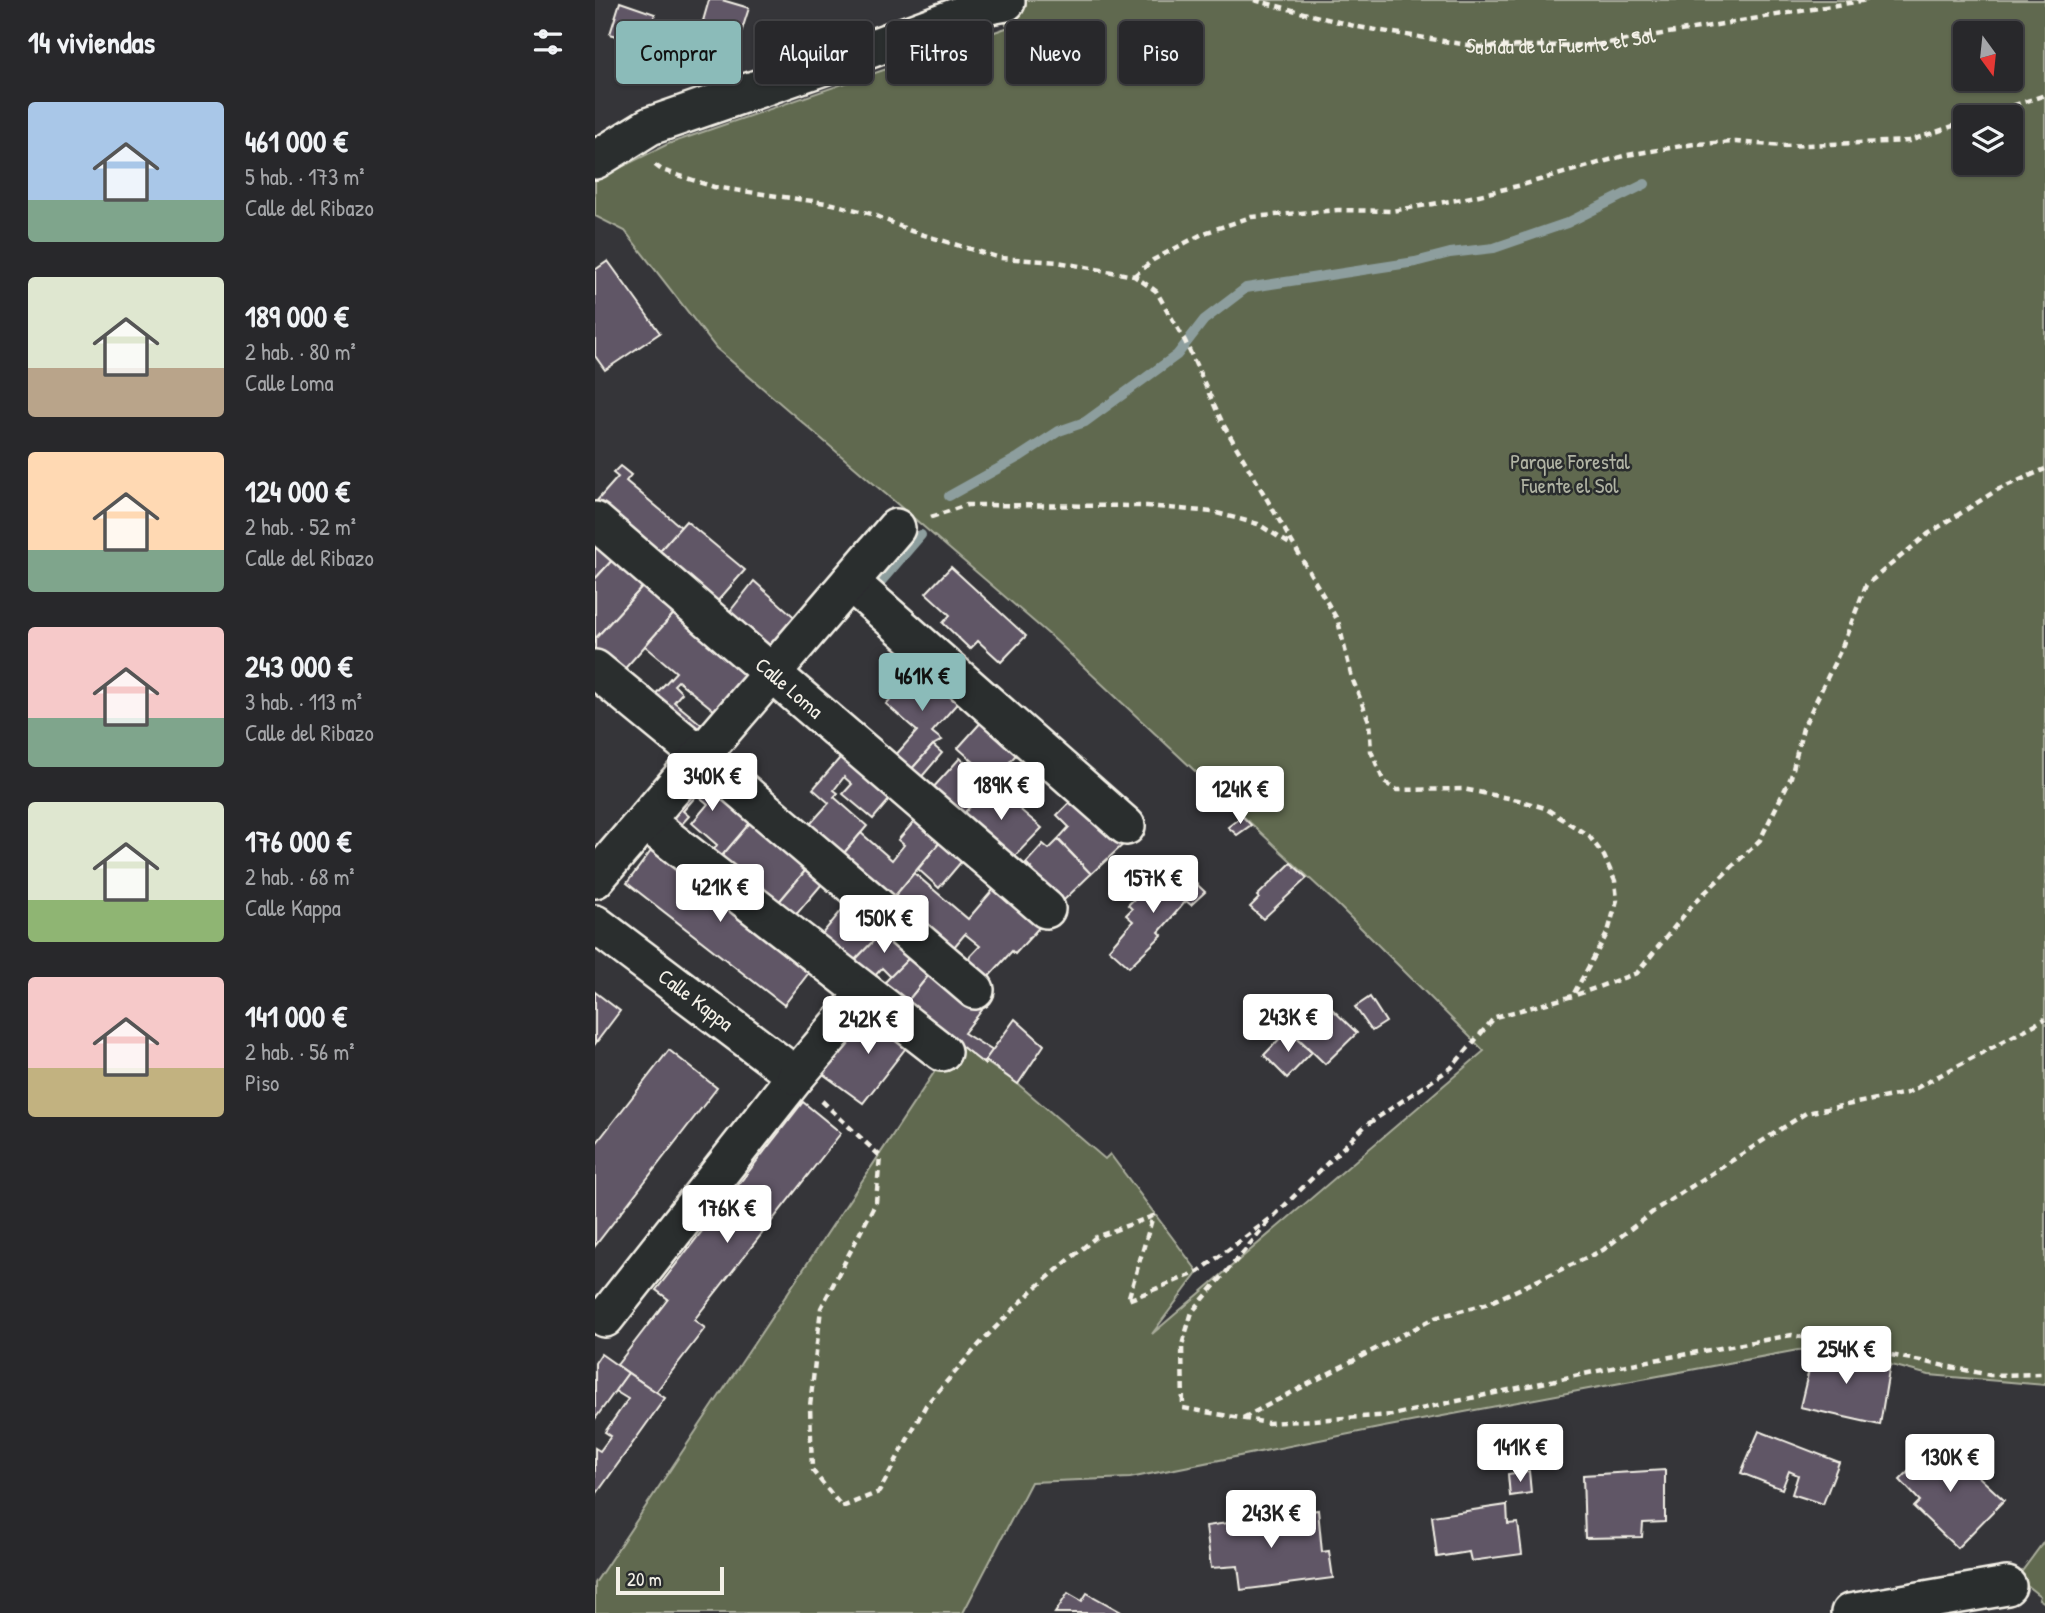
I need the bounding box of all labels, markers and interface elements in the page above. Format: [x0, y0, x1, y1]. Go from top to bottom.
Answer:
street label: Subida de la Fuente el Sol [1464, 20, 1658, 62]
chip: Comprar [616, 21, 741, 84]
chip: Alquilar [755, 21, 873, 84]
chip: Filtros [887, 21, 992, 84]
chip: Nuevo [1006, 21, 1105, 84]
chip: Piso [1119, 21, 1203, 84]
north arrow [1953, 21, 2023, 91]
map controls [1953, 21, 2023, 175]
text: 14 viviendas [28, 22, 155, 62]
icon: filters [529, 23, 567, 61]
button: layers [1953, 105, 2023, 175]
text: 461 000 € [245, 121, 348, 161]
icon: home [84, 130, 168, 214]
text: 5 hab. · 173 m² [245, 161, 365, 192]
text: Calle del Ribazo [245, 192, 374, 223]
text: 189 000 € [245, 296, 348, 336]
icon: home [84, 305, 168, 389]
text: 2 hab. · 80 m² [245, 336, 356, 367]
text: Calle Loma [245, 367, 333, 398]
park label: Parque Forestal Fuente el Sol [1510, 447, 1630, 500]
text: 124 000 € [245, 471, 350, 511]
icon: home [84, 480, 168, 564]
text: 2 hab. · 52 m² [245, 511, 356, 542]
text: Calle del Ribazo [245, 542, 374, 573]
text: 243 000 € [245, 646, 352, 686]
street label: Calle Loma [749, 650, 829, 725]
pin: 461K € [865, 654, 979, 713]
icon: home [84, 655, 168, 739]
text: 461K € [895, 660, 949, 691]
text: 3 hab. · 113 m² [245, 686, 362, 717]
text: Calle del Ribazo [245, 717, 374, 748]
pin: 340K € [655, 754, 769, 813]
text: 340K € [683, 760, 741, 791]
pin: 189K € [944, 762, 1058, 822]
pin: 124K € [1183, 766, 1297, 826]
text: 189K € [973, 769, 1029, 800]
text: 124K € [1212, 773, 1268, 804]
text: 176 000 € [245, 821, 351, 861]
icon: home [84, 830, 168, 914]
pin: 157K € [1096, 856, 1210, 915]
text: 2 hab. · 68 m² [245, 861, 355, 892]
text: 157K € [1124, 862, 1182, 893]
pin: 421K € [663, 864, 777, 924]
text: 421K € [692, 871, 748, 902]
text: Calle Kappa [245, 892, 341, 923]
pin: 150K € [827, 895, 941, 955]
text: 150K € [856, 902, 912, 933]
street label: Calle Kappa [652, 962, 739, 1038]
pin: 243K € [1231, 995, 1345, 1054]
text: 141 000 € [245, 996, 347, 1036]
pin: 242K € [811, 996, 925, 1056]
text: 243K € [1259, 1001, 1317, 1032]
text: 242K € [839, 1003, 897, 1034]
icon: home [84, 1005, 168, 1089]
text: 2 hab. · 56 m² [245, 1036, 354, 1067]
text: Piso [245, 1067, 279, 1098]
pin: 176K € [670, 1186, 784, 1245]
text: 176K € [698, 1192, 756, 1223]
pin: 254K € [1789, 1326, 1903, 1386]
text: 254K € [1817, 1333, 1875, 1364]
pin: 141K € [1463, 1424, 1577, 1484]
text: 141K € [1493, 1431, 1547, 1462]
pin: 130K € [1893, 1434, 2007, 1494]
text: 130K € [1921, 1441, 1979, 1472]
pin: 243K € [1214, 1490, 1328, 1550]
text: 243K € [1242, 1497, 1300, 1528]
scale bar [616, 1564, 725, 1596]
text: 20 m [627, 1566, 662, 1592]

